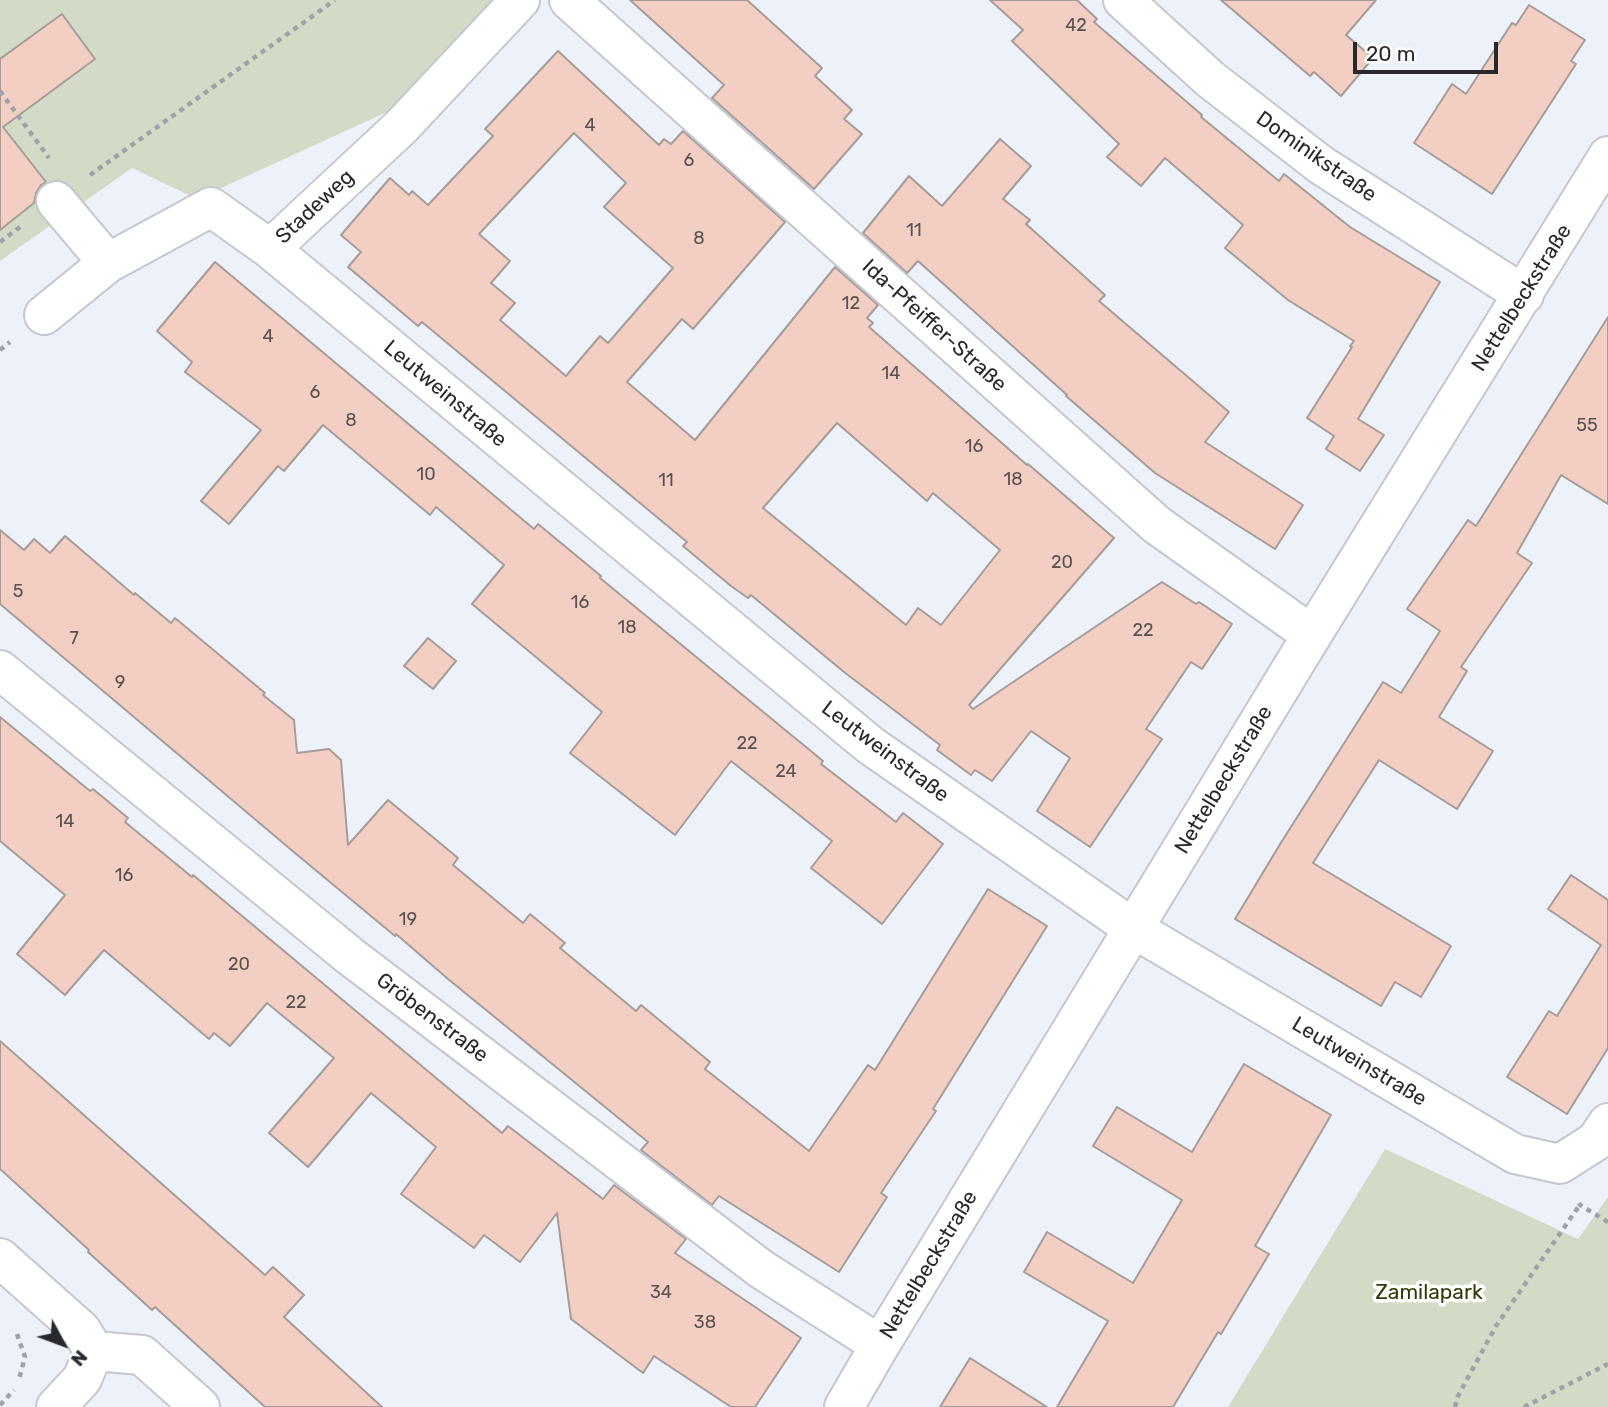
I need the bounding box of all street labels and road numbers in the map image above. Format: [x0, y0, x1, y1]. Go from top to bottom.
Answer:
street label: Dominikstraße [1251, 106, 1381, 208]
street label: Stadeweg [271, 164, 359, 250]
street label: Nettelbeckstraße [1467, 220, 1577, 376]
street label: Ida-Pfeiffer-Straße [857, 254, 1011, 398]
street label: Leutweinstraße [378, 335, 512, 453]
street label: Leutweinstraße [816, 696, 954, 808]
street label: Nettelbeckstraße [1170, 701, 1278, 859]
street label: Gröbenstraße [371, 968, 493, 1068]
street label: Leutweinstraße [1287, 1012, 1431, 1112]
street label: Nettelbeckstraße [875, 1186, 983, 1344]

